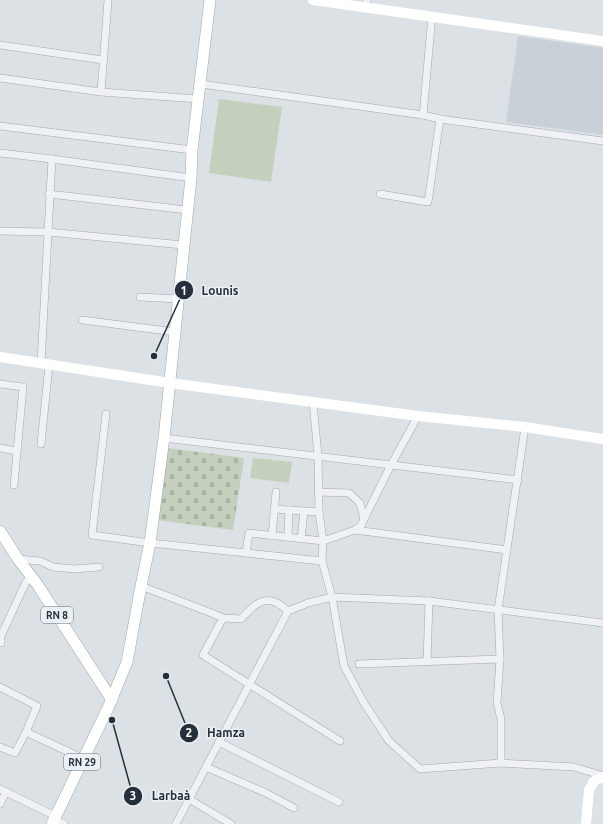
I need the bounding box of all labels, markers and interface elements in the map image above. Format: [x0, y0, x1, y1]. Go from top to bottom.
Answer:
callout: Lounis [174, 278, 247, 302]
text: 1 [181, 284, 187, 297]
text: Lounis [202, 284, 239, 297]
road number: RN 8 [41, 607, 73, 623]
callout: Hamza [179, 721, 253, 745]
text: 2 [186, 726, 193, 739]
text: Hamza [207, 726, 245, 739]
road number: RN 29 [64, 754, 100, 770]
callout: Larbaà [123, 784, 198, 808]
text: 3 [130, 789, 136, 802]
text: Larbaà [152, 789, 190, 802]

